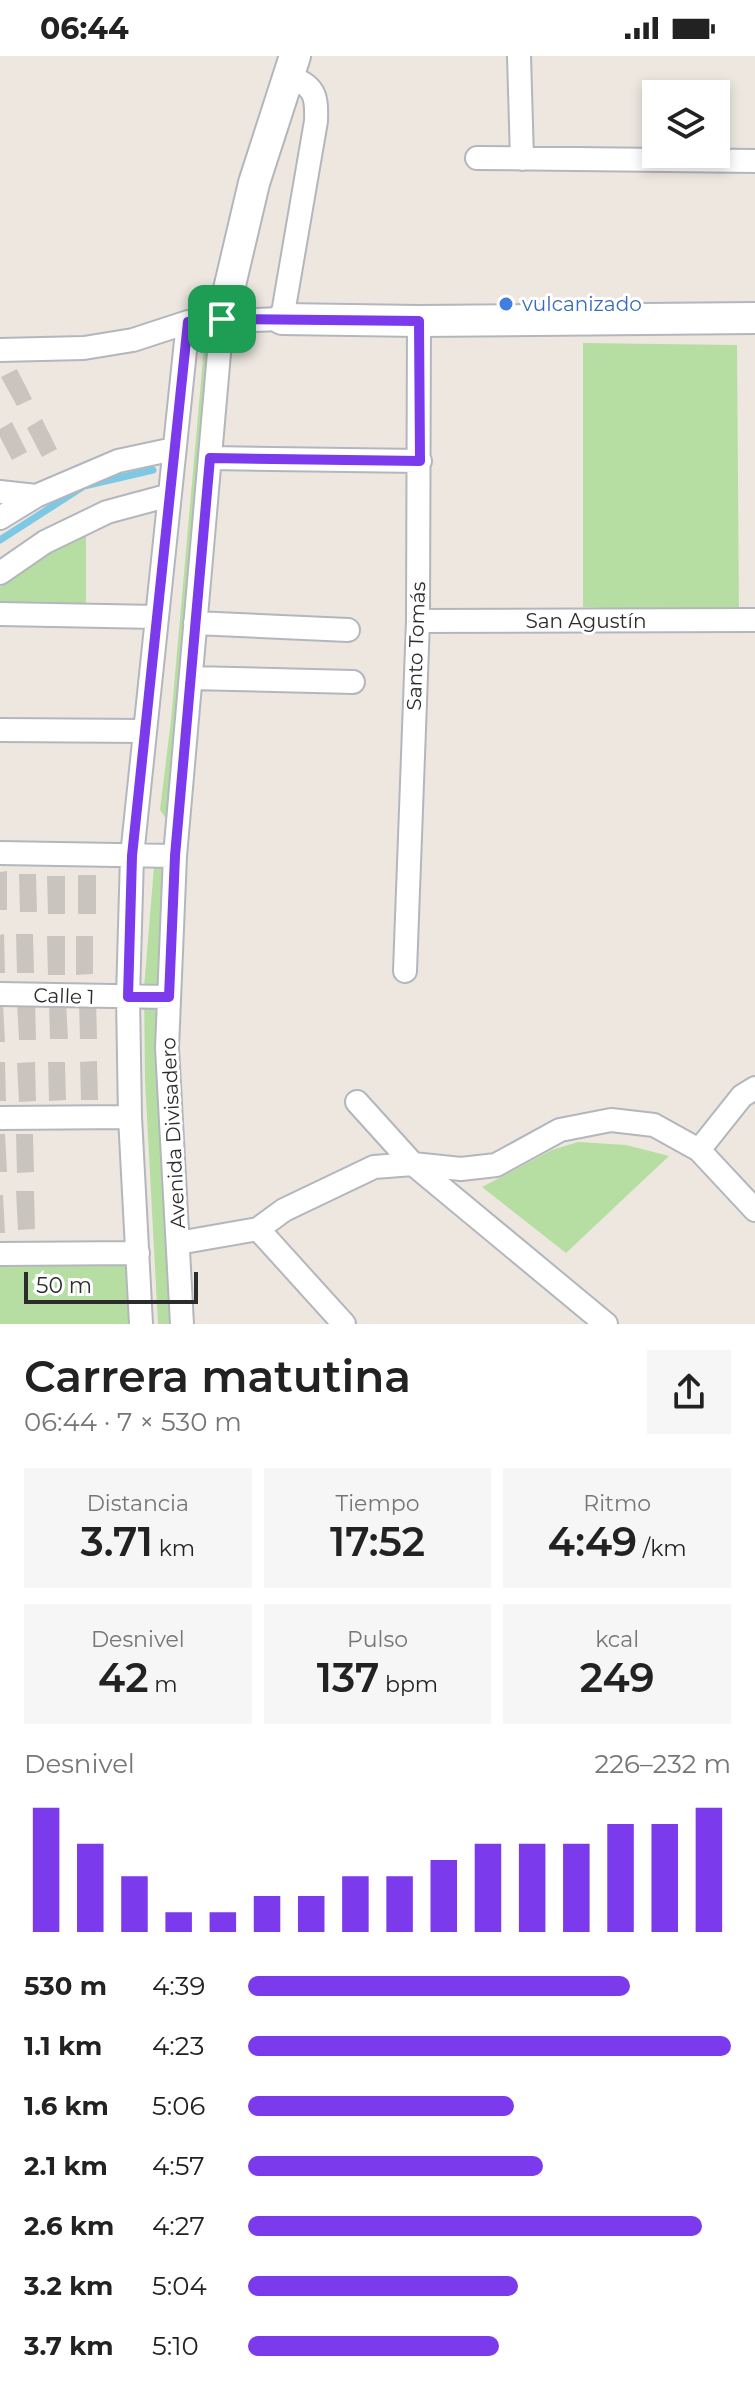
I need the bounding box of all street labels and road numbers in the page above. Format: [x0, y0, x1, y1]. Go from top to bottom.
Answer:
street label: Santo Tomás [402, 581, 430, 711]
street label: San Agustín [525, 609, 647, 633]
street label: Calle 1 [33, 983, 95, 1009]
street label: Avenida Divisadero [156, 1037, 190, 1229]

